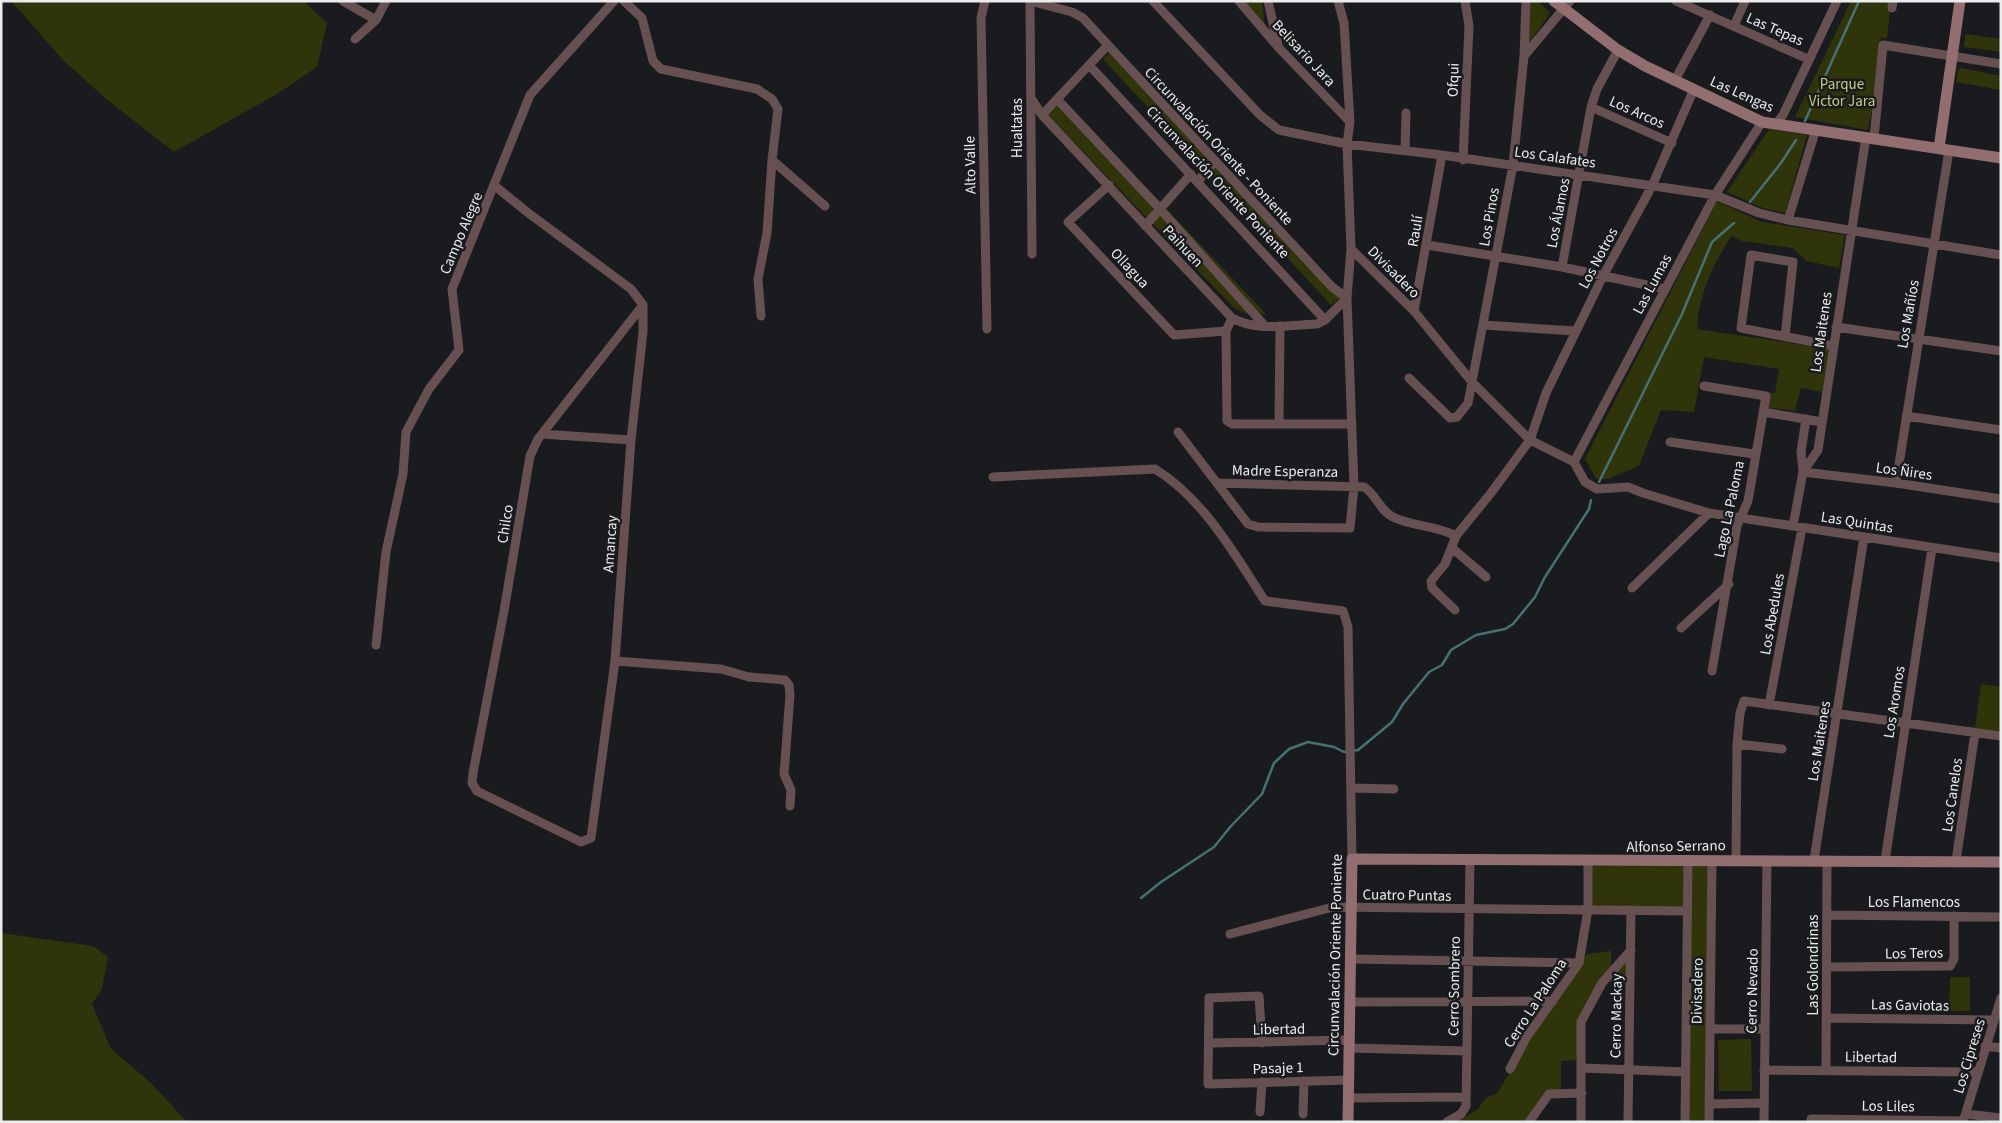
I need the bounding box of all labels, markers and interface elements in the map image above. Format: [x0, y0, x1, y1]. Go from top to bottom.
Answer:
street label: Las Tepas [1743, 8, 1807, 51]
street label: Belisario Jara [1267, 15, 1340, 92]
street label: Ofqui [1442, 62, 1465, 98]
street label: Circunvalación Oriente - Poniente [1139, 63, 1298, 230]
street label: Las Lengas [1706, 71, 1777, 118]
park label: Parque Victor Jara [1809, 74, 1875, 112]
street label: Los Arcos [1606, 91, 1668, 134]
street label: Hualtatas [1007, 98, 1028, 158]
street label: Circunvalación Oriente Poniente [1141, 101, 1294, 263]
street label: Alto Valle [959, 136, 982, 194]
street label: Los Calafates [1513, 141, 1597, 174]
street label: Los Álamos [1541, 176, 1576, 250]
street label: Los Pinos [1474, 186, 1505, 248]
street label: Campo Alegre [435, 189, 488, 277]
street label: Raulí [1402, 212, 1429, 249]
street label: Paihuen [1158, 221, 1208, 272]
street label: Los Notros [1574, 224, 1623, 293]
street label: Divisadero [1363, 241, 1425, 303]
street label: Ollagua [1105, 243, 1154, 293]
street label: Las Lumas [1628, 250, 1677, 318]
street label: Los Mañíos [1892, 278, 1925, 350]
street label: Los Maitenes [1805, 291, 1838, 374]
street label: Los Ñires [1874, 457, 1933, 486]
street label: Lago La Paloma [1709, 459, 1750, 559]
street label: Madre Esperanza [1232, 460, 1338, 483]
street label: Chilco [492, 503, 519, 545]
street label: Las Quintas [1819, 506, 1894, 539]
street label: Amancay [598, 515, 623, 574]
street label: Los Abedules [1755, 572, 1790, 656]
street label: Los Aromos [1878, 665, 1911, 740]
street label: Los Maitenes [1803, 699, 1836, 783]
street label: Los Canelos [1937, 757, 1968, 833]
street label: Alfonso Serrano [1626, 835, 1726, 858]
street label: Circunvalación Oriente Poniente [1323, 854, 1348, 1056]
street label: Cuatro Puntas [1362, 884, 1451, 907]
street label: Los Flamencos [1868, 892, 1960, 913]
street label: Las Golondrinas [1803, 915, 1824, 1015]
street label: Cerro Sombrero [1443, 936, 1466, 1036]
street label: Los Teros [1885, 942, 1943, 965]
street label: Cerro Nevado [1741, 948, 1764, 1034]
street label: Cerro La Paloma [1499, 955, 1572, 1052]
street label: Divisadero [1686, 958, 1709, 1024]
street label: Cerro Mackay [1605, 974, 1628, 1058]
street label: Las Gaviotas [1871, 994, 1949, 1017]
street label: Los Cipreses [1948, 1016, 1991, 1096]
street label: Libertad [1253, 1019, 1305, 1040]
street label: Libertad [1845, 1047, 1897, 1068]
street label: Pasaje 1 [1252, 1057, 1304, 1080]
street label: Los Liles [1861, 1096, 1915, 1117]

